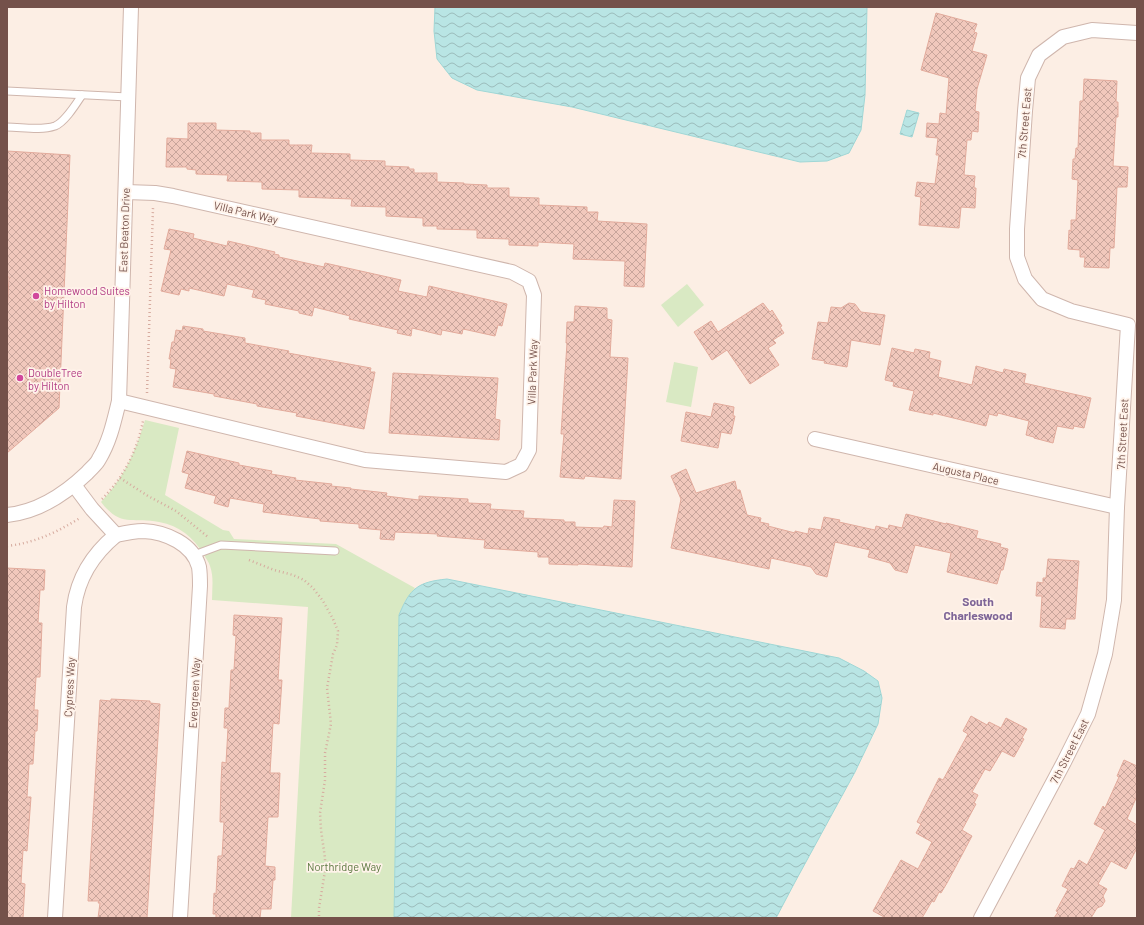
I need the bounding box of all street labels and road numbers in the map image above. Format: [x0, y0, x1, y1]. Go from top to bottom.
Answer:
street label: 7th Street East [1014, 87, 1034, 159]
street label: East Beaton Drive [116, 187, 132, 272]
street label: Villa Park Way [213, 198, 279, 226]
street label: Villa Park Way [524, 339, 540, 405]
street label: 7th Street East [1114, 398, 1130, 470]
street label: Augusta Place [932, 459, 1001, 487]
street label: Cypress Way [61, 657, 77, 717]
street label: Evergreen Way [186, 657, 202, 729]
street label: 7th Street East [1047, 716, 1091, 786]

